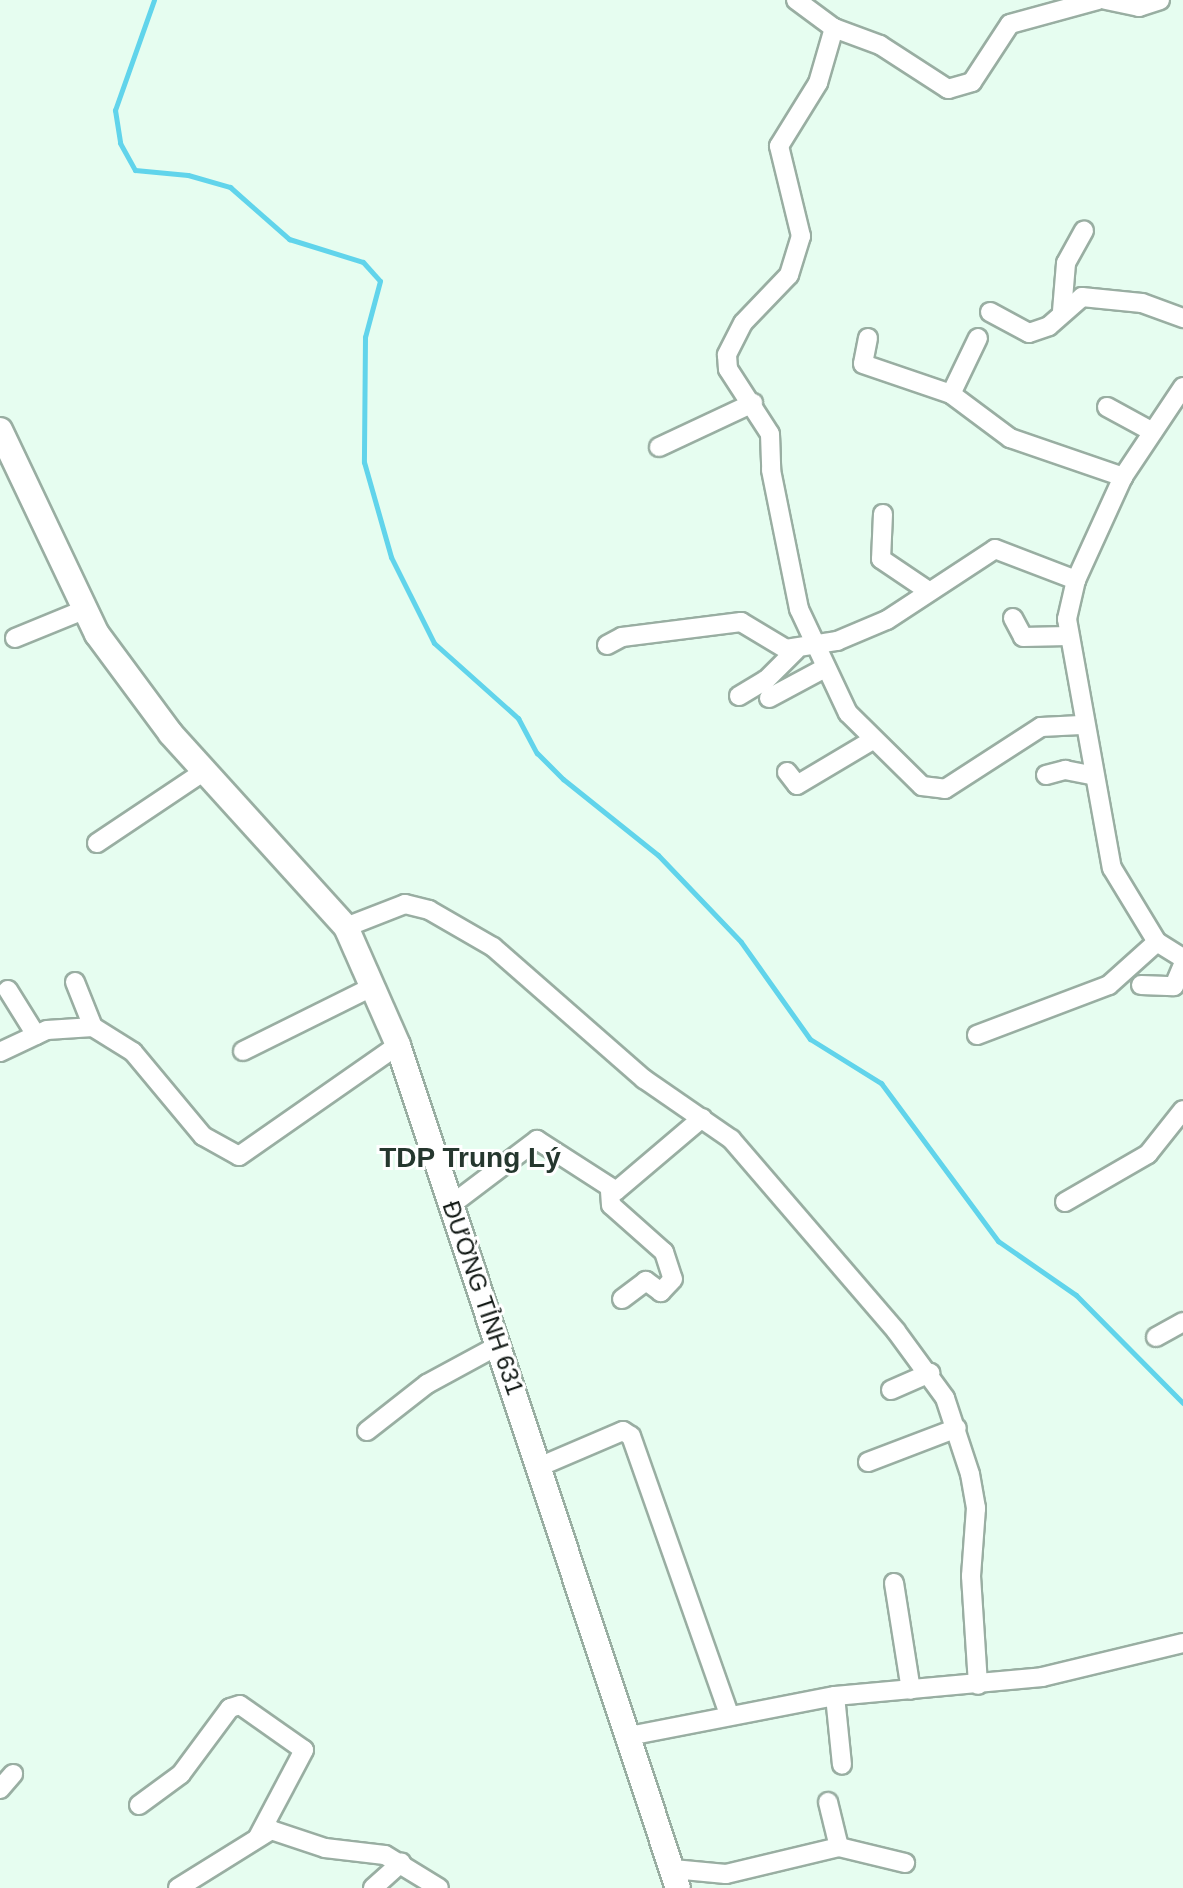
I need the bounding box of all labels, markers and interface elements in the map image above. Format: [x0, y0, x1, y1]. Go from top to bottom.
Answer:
district label: TDP Trung Lý [379, 1141, 561, 1175]
street label: ĐƯỜNG TỈNH 631 [436, 1197, 530, 1399]

